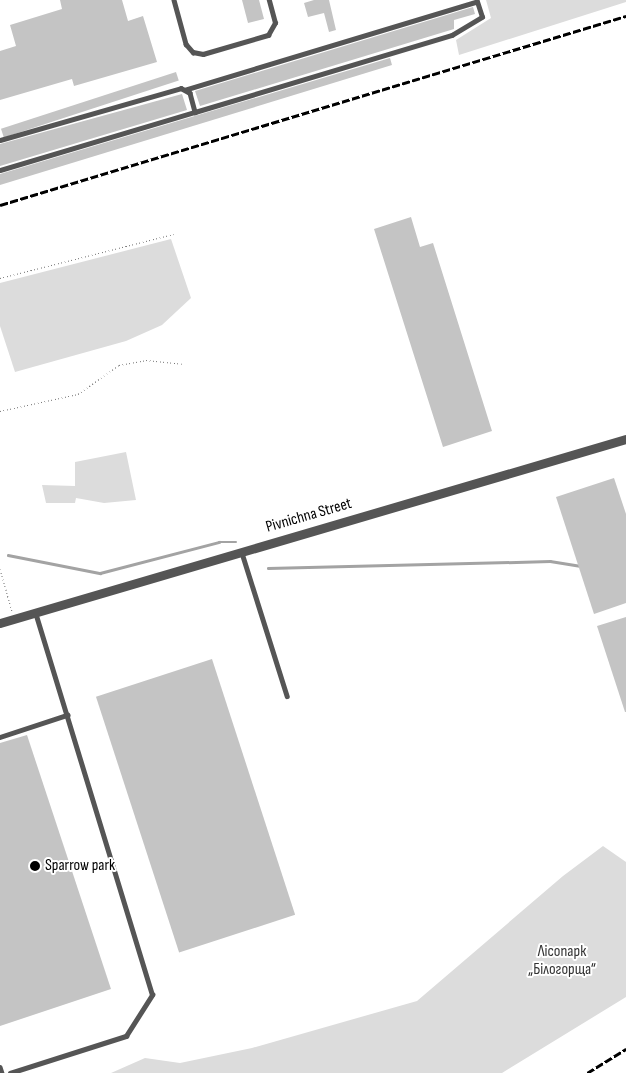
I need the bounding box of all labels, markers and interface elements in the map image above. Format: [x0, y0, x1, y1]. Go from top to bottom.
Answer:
street label: Pivnichna Street [264, 495, 354, 537]
place label: Sparrow park [45, 856, 115, 876]
marker: Sparrow park [29, 860, 41, 872]
park label: Лісопарк „Білогорща“ [528, 942, 596, 980]

